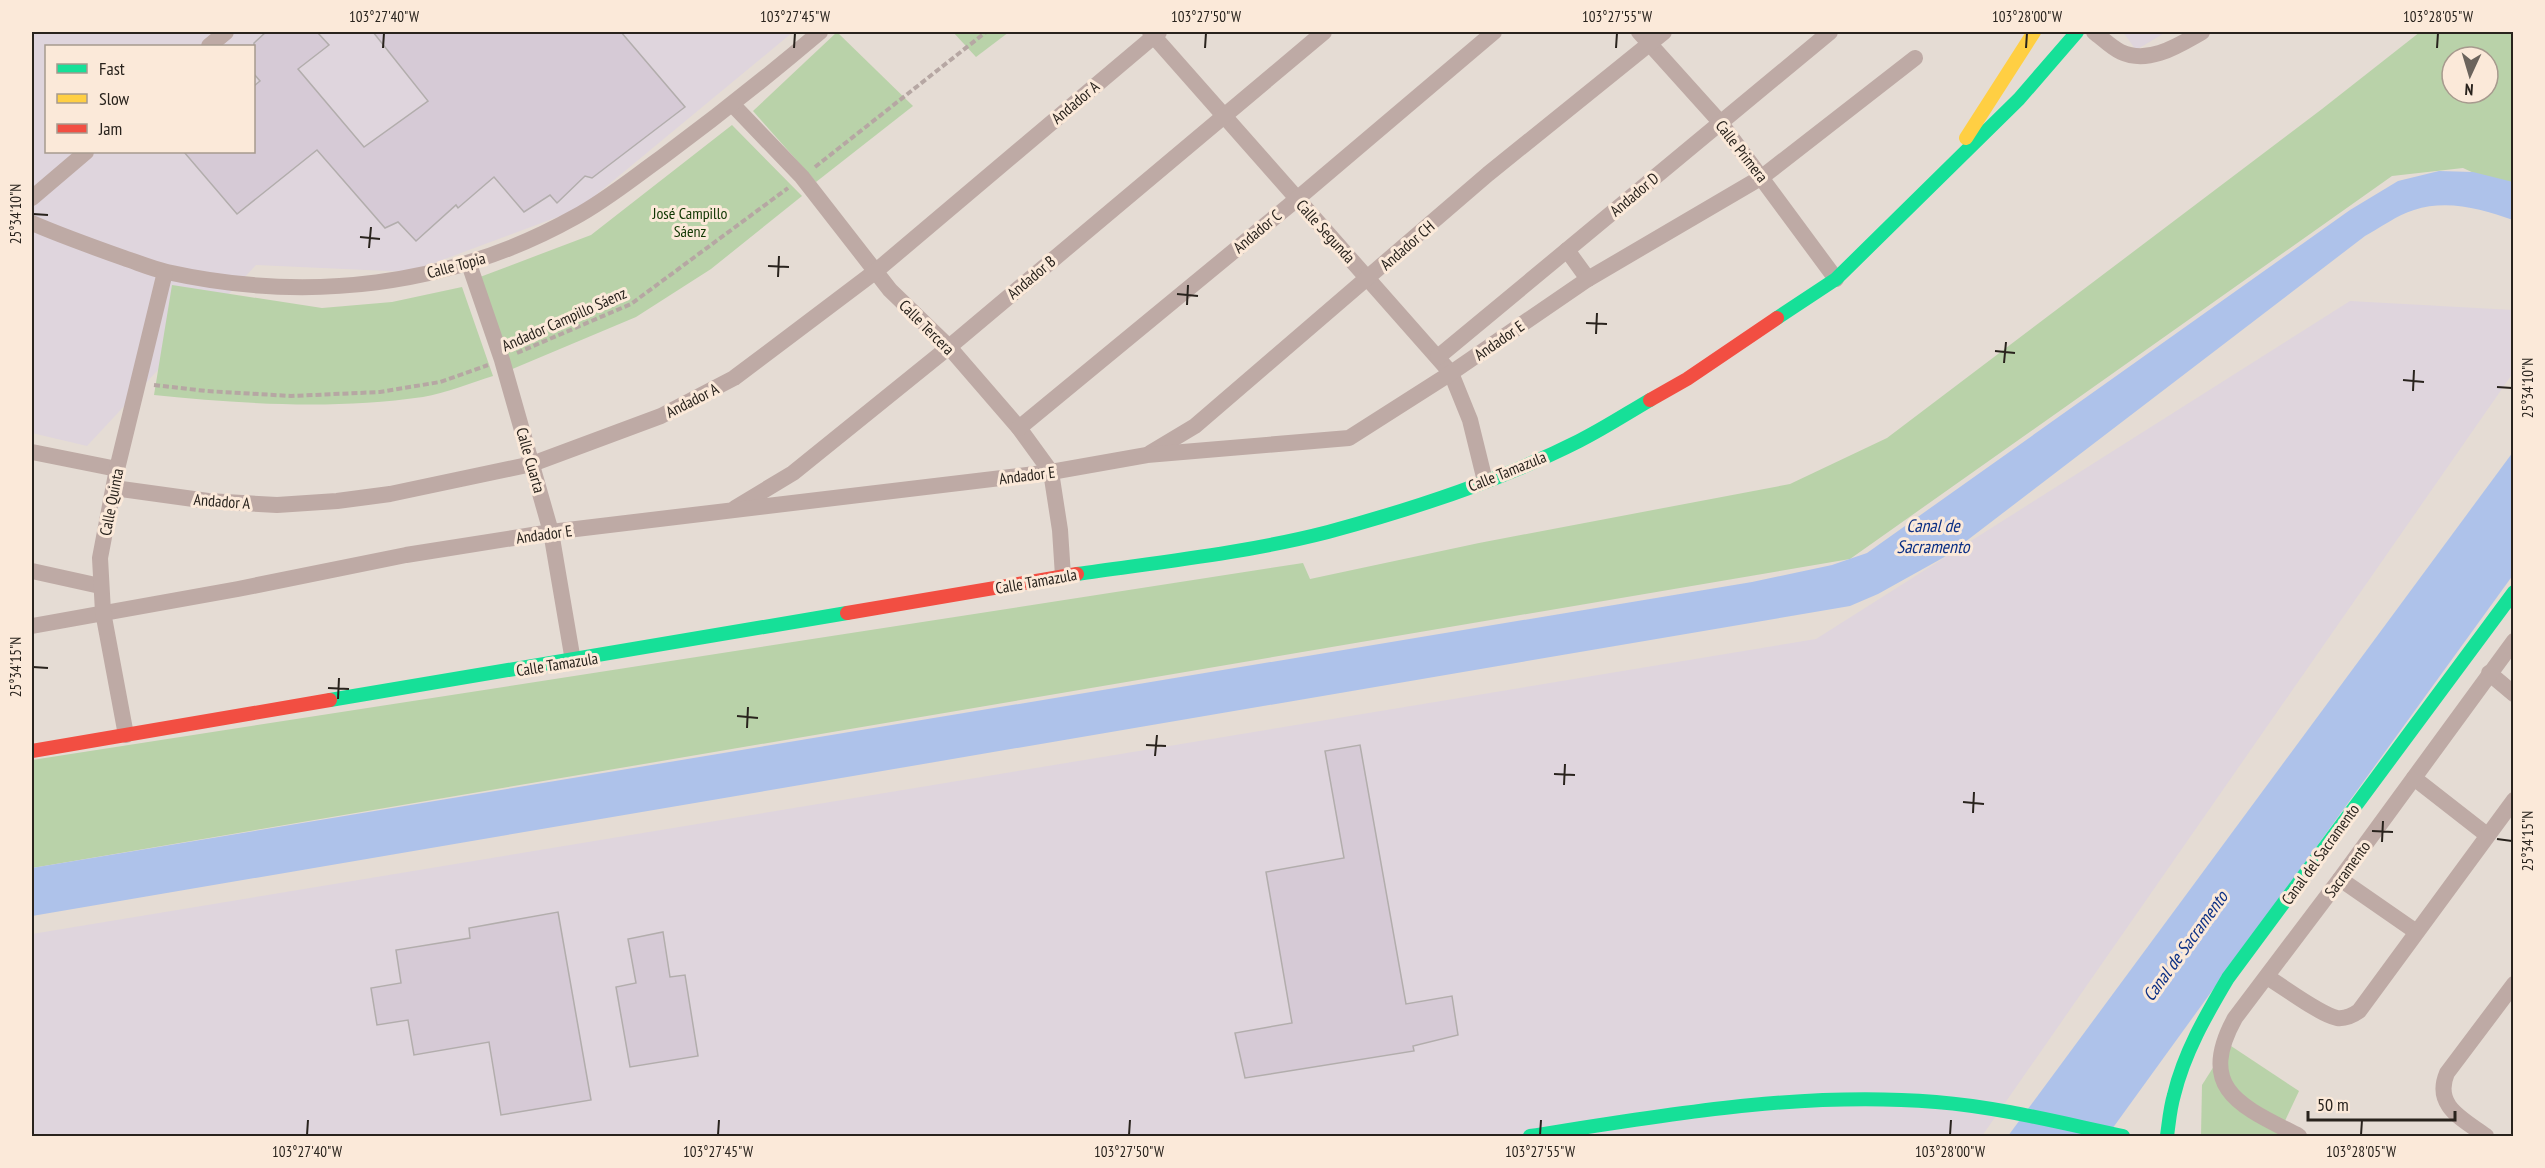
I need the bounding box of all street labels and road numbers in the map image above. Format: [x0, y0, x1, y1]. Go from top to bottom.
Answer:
street label: Andador A [1047, 76, 1103, 128]
street label: Calle Primera [1712, 116, 1772, 186]
street label: Andador D [1605, 168, 1663, 220]
street label: Calle Segunda [1292, 195, 1360, 267]
street label: Andador C [1229, 205, 1285, 257]
street label: Andador CH [1376, 216, 1438, 274]
street label: Calle Topia [425, 248, 487, 282]
street label: Andador B [1003, 251, 1059, 303]
street label: Andador Campillo Sáenz [499, 282, 630, 355]
street label: Calle Tercera [895, 295, 959, 359]
street label: Andador E [1470, 316, 1528, 364]
street label: Andador A [662, 378, 722, 422]
street label: Calle Cuarta [512, 425, 550, 495]
street label: Calle Tamazula [1465, 446, 1549, 496]
street label: Andador E [998, 462, 1056, 488]
street label: Calle Quinta [95, 467, 127, 537]
street label: Andador A [193, 489, 251, 513]
street label: Andador E [515, 520, 573, 548]
street label: Calle Tamazula [994, 564, 1078, 598]
street label: Calle Tamazula [515, 648, 599, 680]
street label: Canal del Sacramento [2277, 800, 2363, 908]
street label: Sacramento [2320, 837, 2374, 901]

